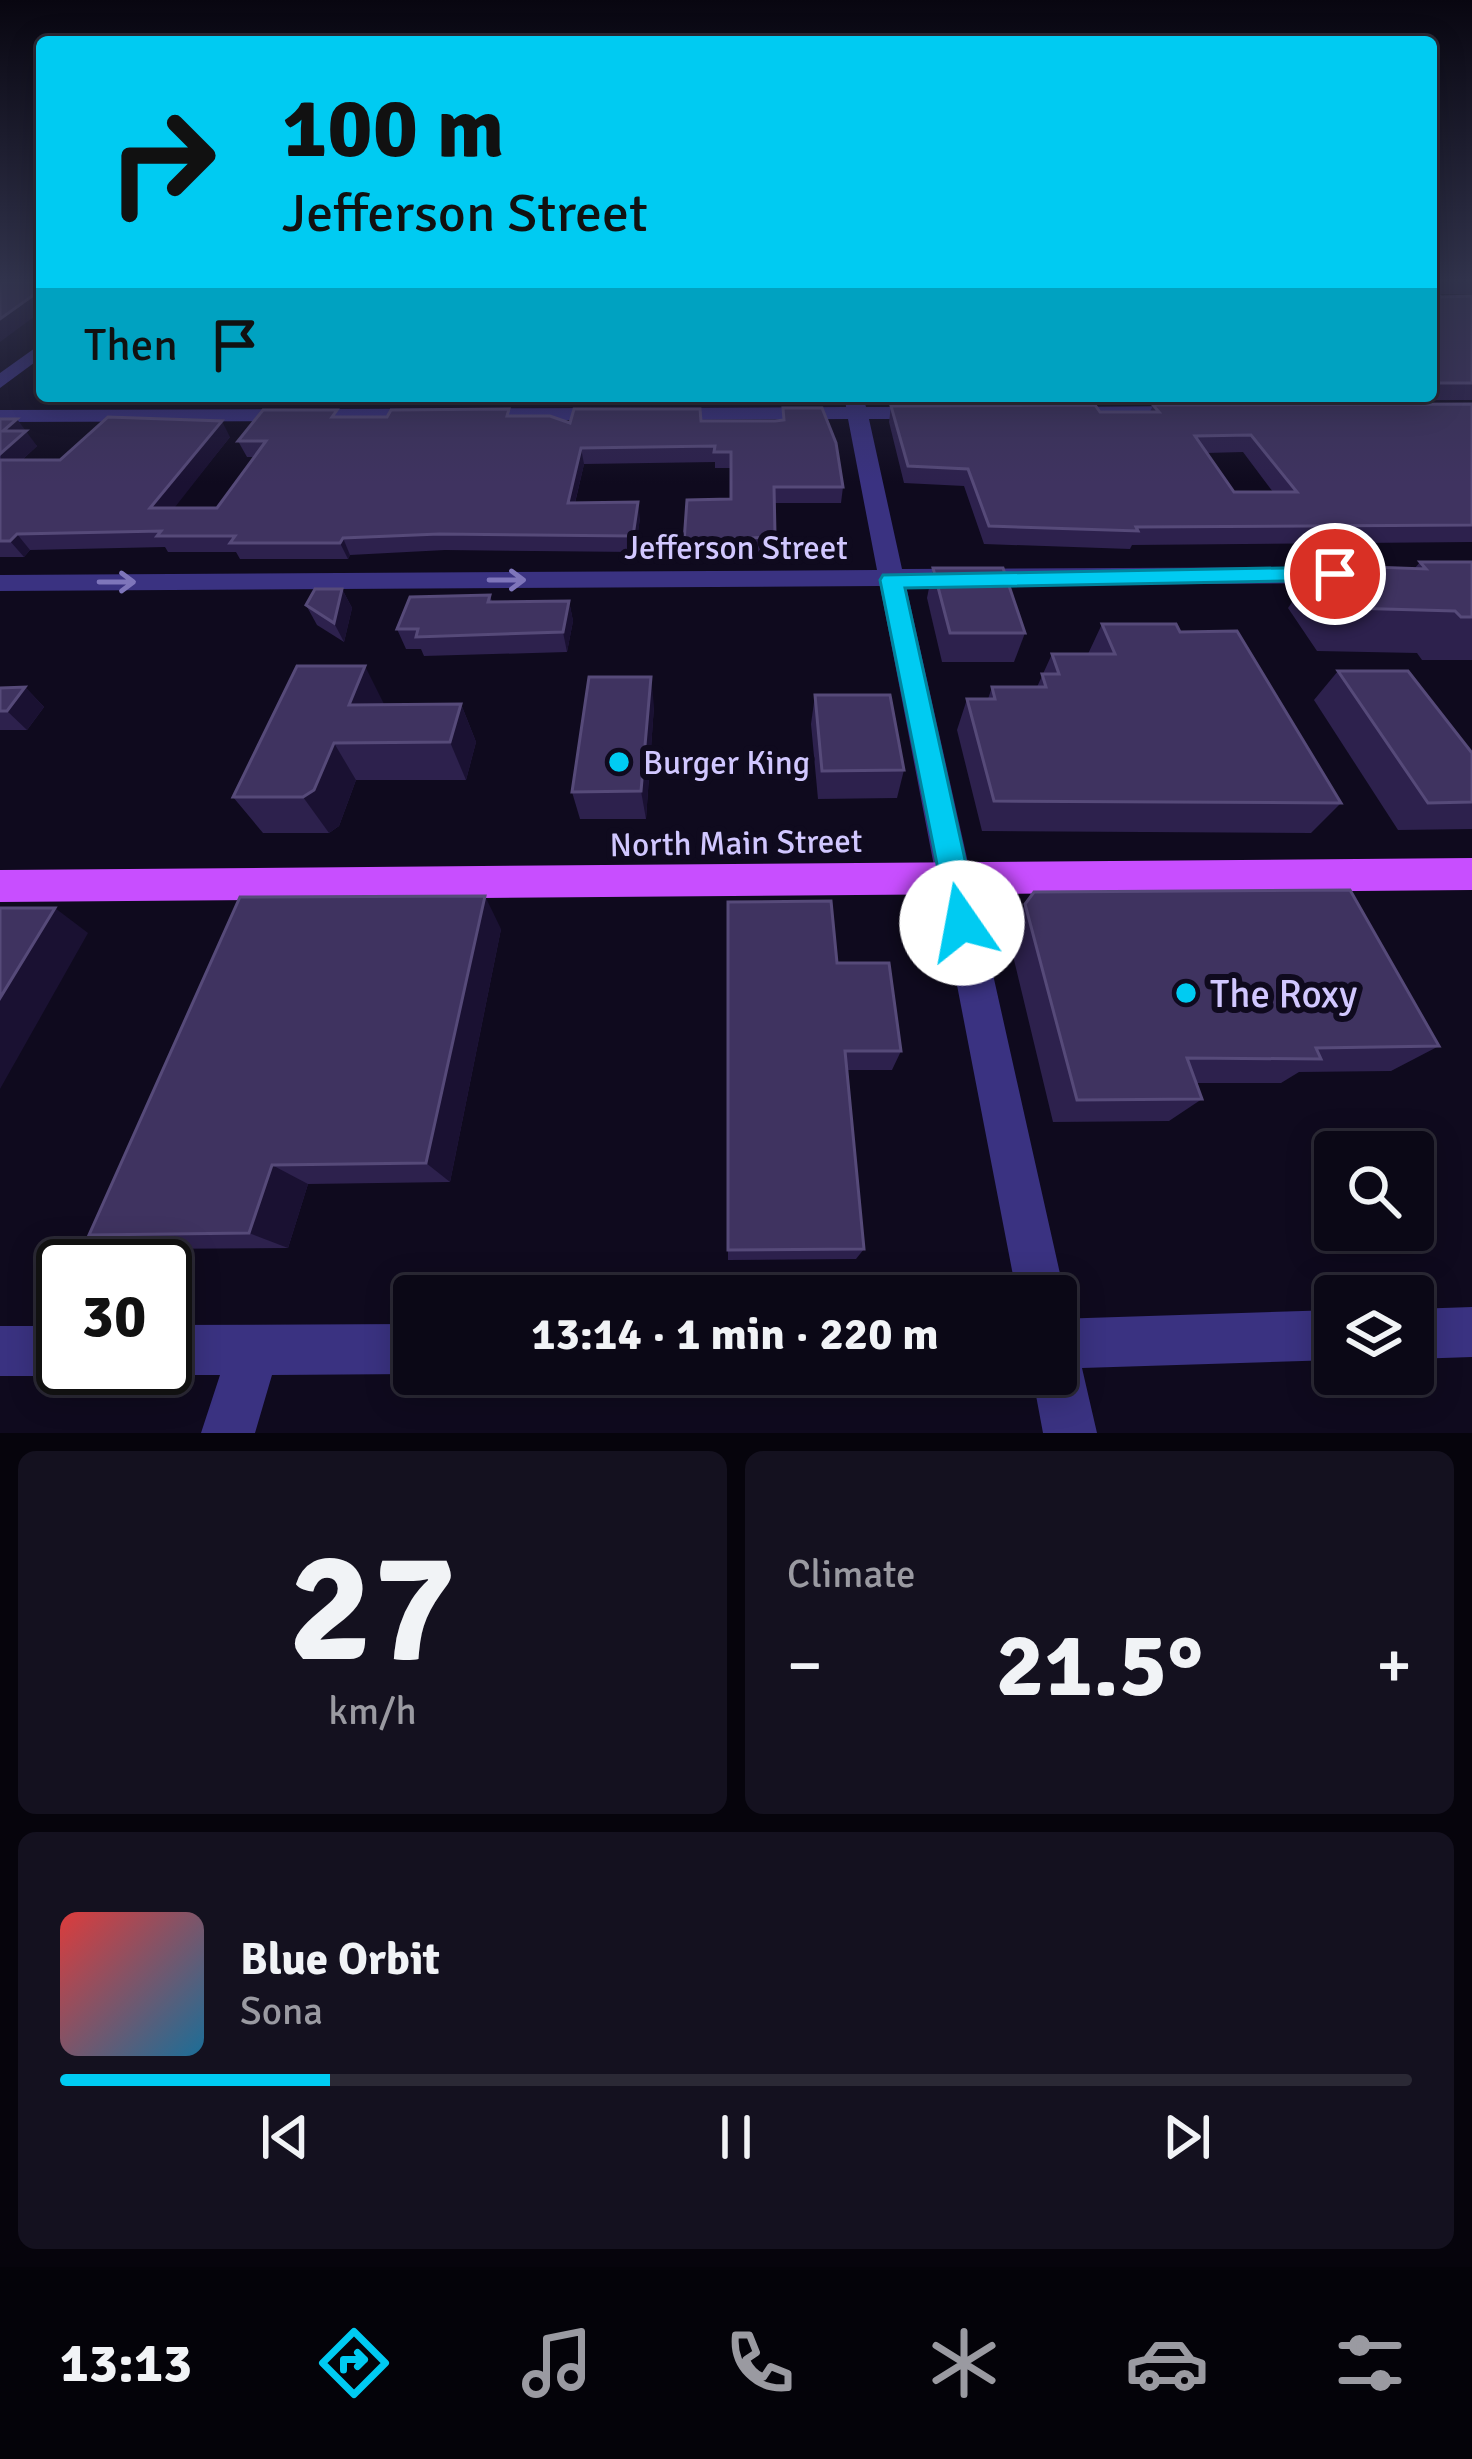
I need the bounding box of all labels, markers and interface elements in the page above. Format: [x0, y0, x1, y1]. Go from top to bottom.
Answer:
text: 100 m [282, 77, 504, 181]
icon: right [84, 84, 240, 240]
text: Jefferson Street [282, 180, 648, 247]
icon: arrive [202, 312, 268, 378]
text: Then [84, 318, 178, 373]
pin [1284, 523, 1386, 625]
street label: Jefferson Street [624, 528, 848, 569]
icon: arrive [1302, 541, 1368, 607]
one-way arrow [487, 569, 526, 591]
one-way arrow [97, 571, 136, 593]
place label: Burger King [643, 743, 810, 784]
marker: Burger King [606, 749, 632, 775]
street label: North Main Street [609, 821, 863, 866]
position arrow [899, 860, 1025, 986]
place label: The Roxy [1210, 970, 1357, 1018]
marker: The Roxy [1173, 980, 1199, 1006]
map controls [1314, 1131, 1434, 1395]
button: search [1314, 1131, 1434, 1251]
speed limit sign: 30 [36, 1239, 192, 1395]
button: layers [1314, 1275, 1434, 1395]
text: 13:14 · 1 min · 220 m [531, 1307, 939, 1362]
text: 27 [288, 1512, 457, 1705]
text: Climate [787, 1550, 916, 1598]
text: 21.5° [996, 1610, 1203, 1721]
text: − [787, 1625, 823, 1706]
text: + [1376, 1625, 1412, 1706]
text: km/h [328, 1687, 417, 1735]
text: Blue Orbit [240, 1932, 440, 1987]
text: Sona [240, 1987, 323, 2035]
icon: previous [252, 2104, 318, 2170]
icon: pause [703, 2104, 769, 2170]
icon: next [1154, 2104, 1220, 2170]
icon: directions [312, 2321, 396, 2405]
icon: music [515, 2321, 599, 2405]
icon: phone [718, 2321, 802, 2405]
icon: climate [922, 2321, 1006, 2405]
icon: car [1125, 2321, 1209, 2405]
icon: filters [1328, 2321, 1412, 2405]
text: 13:13 [60, 2330, 192, 2397]

